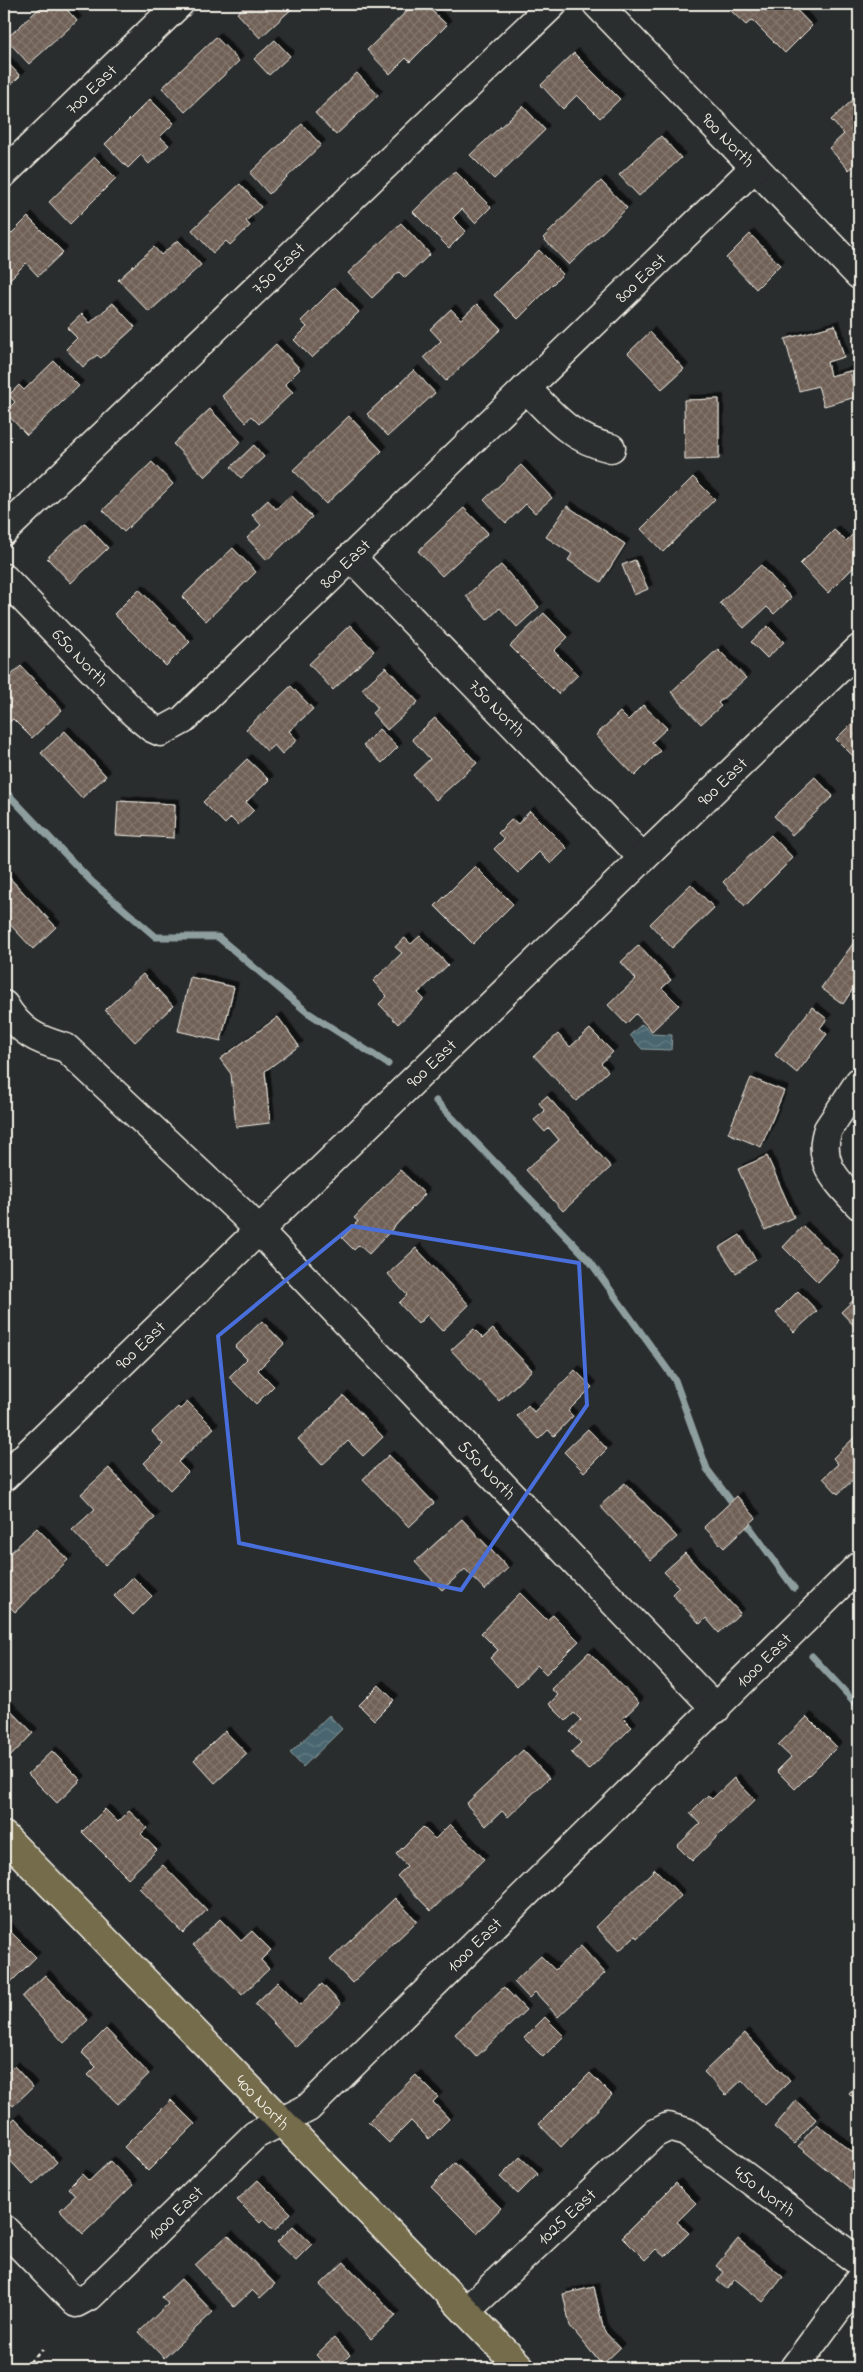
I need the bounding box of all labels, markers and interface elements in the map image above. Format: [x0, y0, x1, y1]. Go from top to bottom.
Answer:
street label: 700 East [61, 59, 124, 122]
street label: 900 North [694, 108, 760, 174]
street label: 750 East [247, 237, 312, 301]
street label: 800 East [610, 248, 673, 310]
street label: 800 East [315, 534, 378, 596]
street label: 650 North [44, 624, 113, 694]
street label: 750 North [461, 674, 530, 744]
street label: 900 East [693, 752, 755, 813]
street label: 900 East [402, 1034, 464, 1095]
street label: 900 East [111, 1316, 173, 1377]
street label: 550 North [451, 1435, 521, 1507]
street label: 1000 East [731, 1628, 799, 1695]
street label: 1000 East [442, 1912, 509, 1980]
street label: 400 North [228, 2070, 295, 2137]
street label: 450 North [727, 2161, 800, 2225]
street label: 1000 East [143, 2181, 211, 2248]
street label: 1025 East [532, 2183, 603, 2252]

